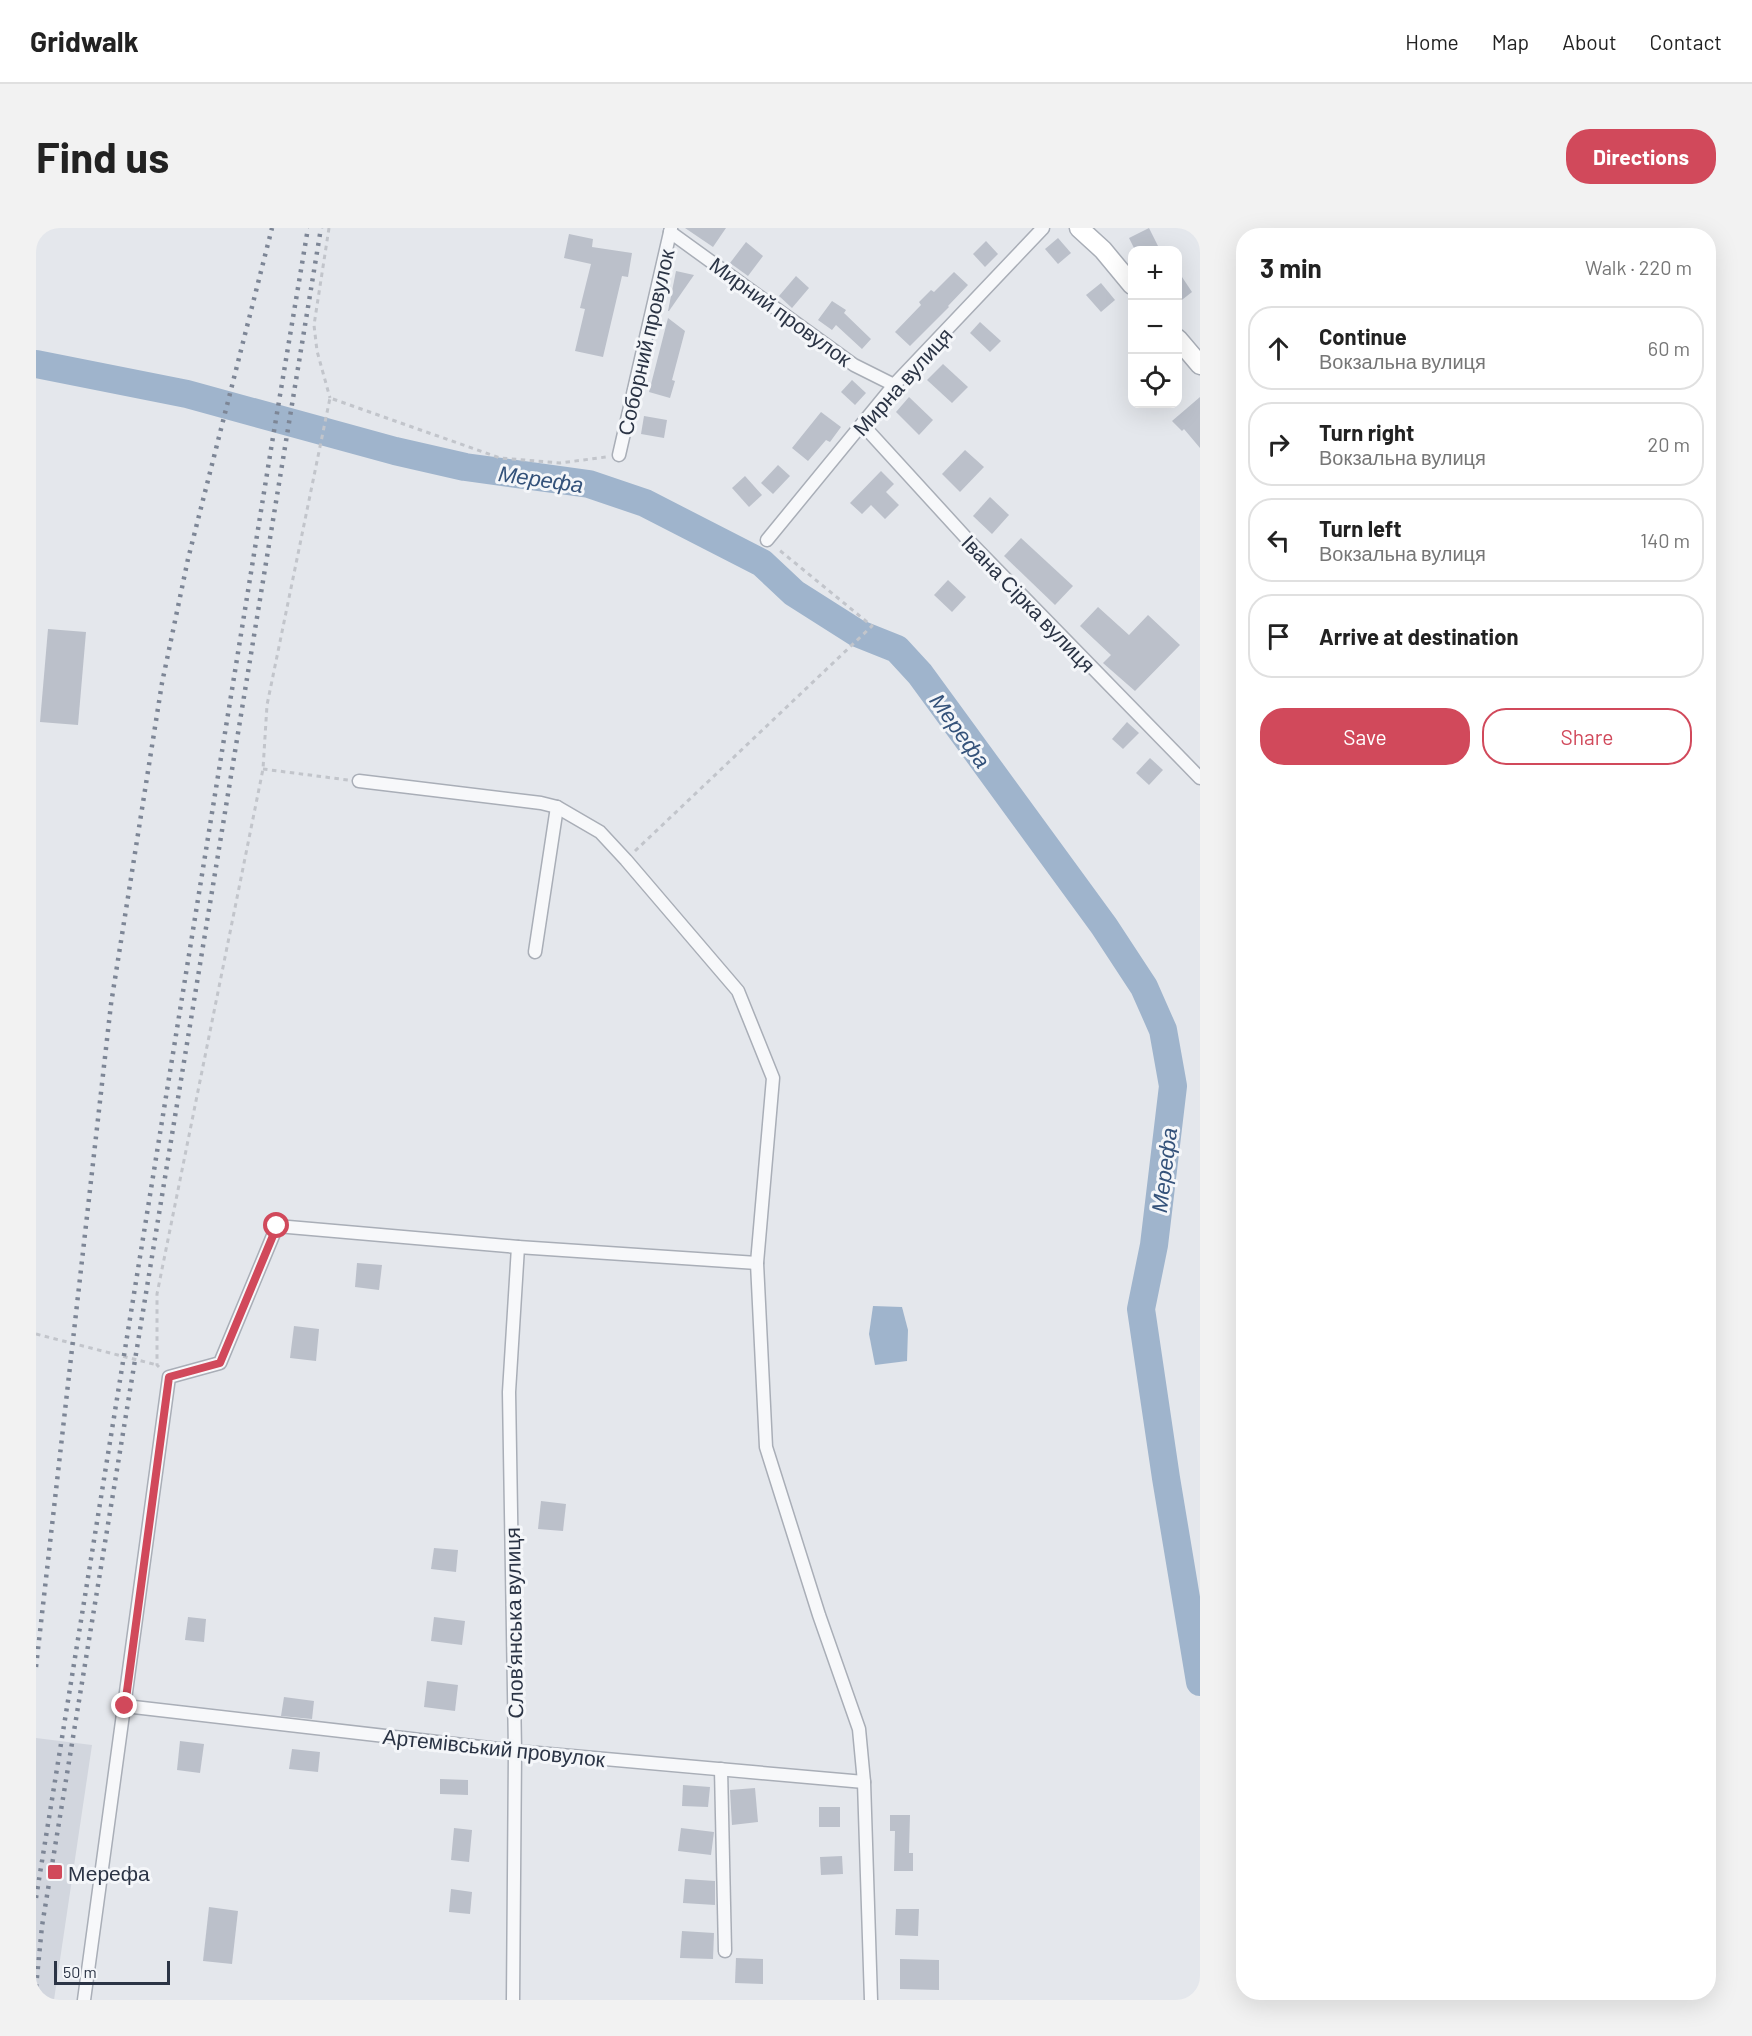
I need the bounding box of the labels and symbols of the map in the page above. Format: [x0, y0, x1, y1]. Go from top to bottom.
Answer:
street label: Соборний провулок [611, 246, 679, 438]
street label: Мирний провулок [705, 251, 857, 371]
street label: Мирна вулиця [847, 322, 957, 440]
water label: Мерефа [497, 459, 585, 498]
street label: Івана Сірка вулиця [957, 529, 1101, 677]
water label: Мерефа [925, 688, 997, 773]
water label: Мерефа [1145, 1126, 1182, 1214]
route start [263, 1212, 289, 1238]
street label: Слов’янська вулиця [499, 1527, 527, 1719]
route end [111, 1692, 137, 1718]
street label: Артемівський провулок [382, 1723, 607, 1771]
place label: Мерефа [68, 1860, 150, 1885]
marker: Мерефа [46, 1863, 64, 1881]
scale bar [54, 1958, 170, 1986]

